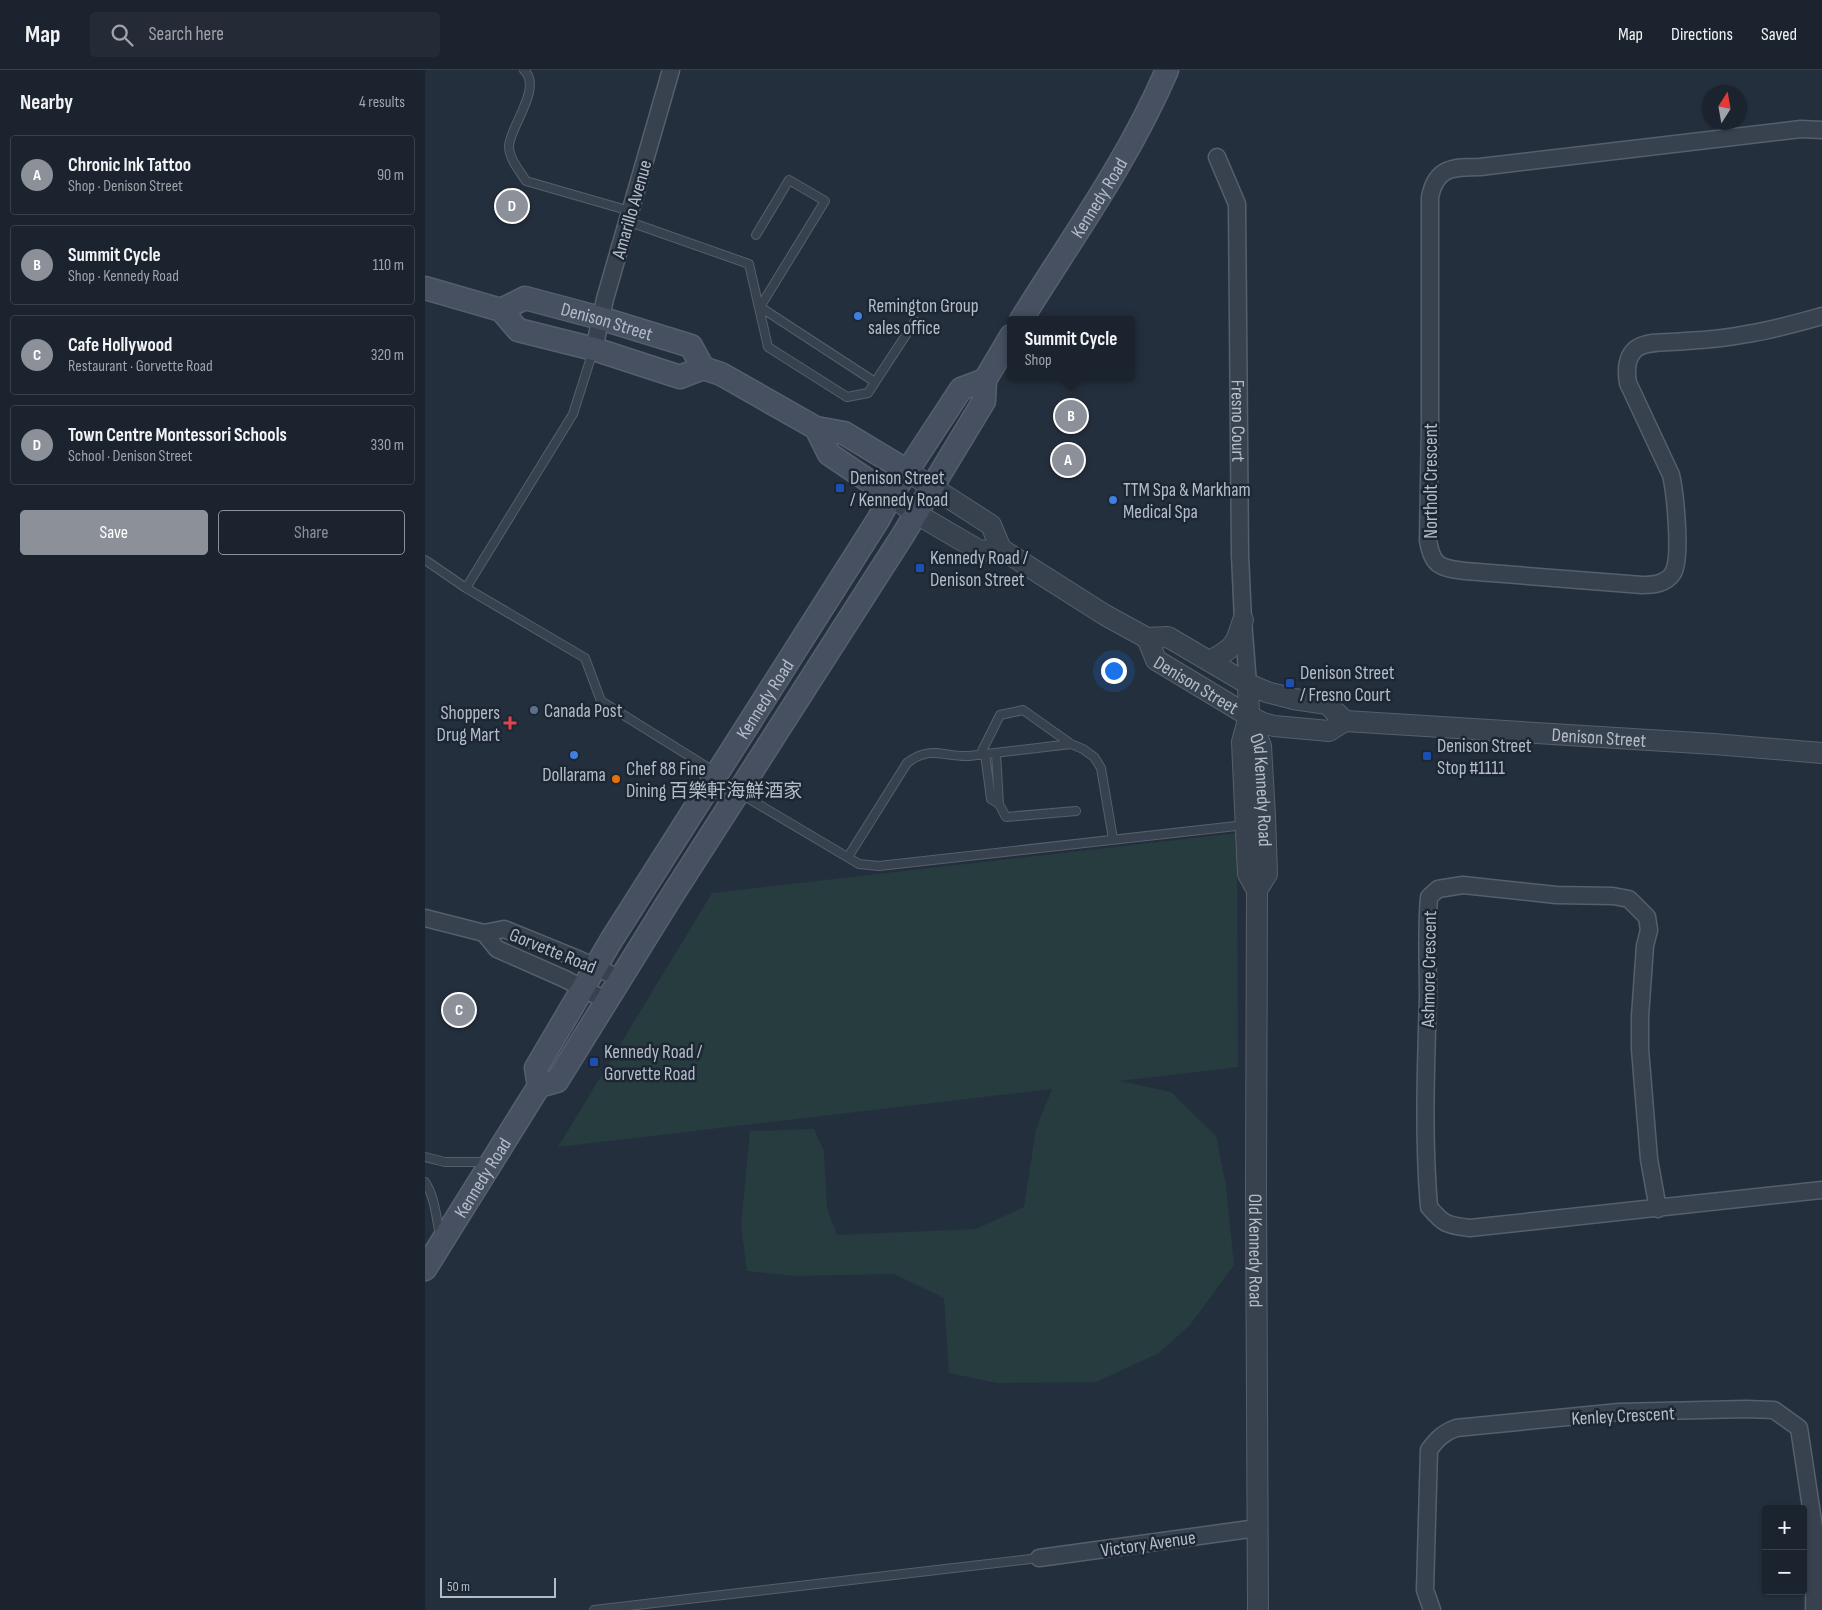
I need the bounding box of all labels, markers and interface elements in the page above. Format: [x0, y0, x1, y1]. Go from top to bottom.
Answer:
search box [90, 12, 440, 57]
text: Map [25, 20, 60, 49]
icon: search [108, 21, 136, 49]
text: Search here [148, 23, 224, 46]
text: Map [1618, 24, 1643, 45]
text: Directions [1671, 24, 1733, 45]
text: Saved [1761, 24, 1797, 45]
north arrow [1702, 85, 1747, 130]
text: Nearby [20, 90, 73, 115]
text: 4 results [359, 93, 405, 112]
text: Chronic Ink Tattoo [68, 154, 191, 177]
street label: Kennedy Road [1066, 154, 1133, 243]
street label: Amarillo Avenue [607, 157, 657, 262]
text: A [33, 166, 41, 185]
text: 90 m [377, 166, 404, 185]
text: Shop · Denison Street [68, 177, 183, 196]
pin: D [496, 187, 528, 225]
text: Summit Cycle [68, 244, 161, 267]
text: B [33, 256, 41, 275]
text: 110 m [373, 256, 404, 275]
text: Shop · Kennedy Road [68, 267, 179, 286]
place label: Remington Group sales office [868, 295, 979, 340]
street label: Denison Street [558, 298, 656, 347]
marker: Remington Group sales office [852, 310, 864, 322]
popup [1007, 316, 1135, 381]
text: Summit Cycle [1025, 328, 1117, 351]
text: Cafe Hollywood [68, 334, 172, 357]
text: C [33, 346, 41, 365]
text: 320 m [371, 346, 404, 365]
text: Shop [1025, 351, 1052, 370]
text: Restaurant · Gorvette Road [68, 357, 213, 376]
street label: Fresno Court [1226, 380, 1249, 462]
pin: B [1055, 397, 1087, 435]
street label: Northolt Crescent [1420, 423, 1443, 539]
text: Town Centre Montessori Schools [68, 424, 287, 447]
text: D [33, 436, 41, 455]
text: 330 m [371, 436, 404, 455]
pin: A [1052, 441, 1084, 479]
text: School · Denison Street [68, 447, 192, 466]
place label: Denison Street / Kennedy Road [850, 467, 948, 512]
place label: TTM Spa & Markham Medical Spa [1123, 479, 1251, 524]
marker: Denison Street / Kennedy Road [834, 482, 846, 494]
marker: TTM Spa & Markham Medical Spa [1107, 494, 1119, 506]
button: Save [20, 510, 208, 555]
button: Share [218, 510, 405, 555]
place label: Kennedy Road / Denison Street [930, 547, 1029, 592]
marker: Kennedy Road / Denison Street [914, 562, 926, 574]
street label: Denison Street [1149, 651, 1242, 720]
street label: Kennedy Road [732, 656, 799, 744]
your location [1101, 658, 1127, 684]
place label: Denison Street / Fresno Court [1300, 662, 1395, 707]
marker: Denison Street / Fresno Court [1284, 677, 1296, 689]
place label: Canada Post [544, 700, 623, 723]
place label: Shoppers Drug Mart [437, 702, 500, 747]
marker: Canada Post [528, 704, 540, 716]
marker: Shoppers Drug Mart [504, 717, 516, 729]
street label: Denison Street [1551, 724, 1647, 753]
street label: Old Kennedy Road [1244, 730, 1276, 847]
place label: Denison Street Stop #1111 [1437, 735, 1532, 780]
marker: Dollarama [568, 749, 580, 761]
marker: Denison Street Stop #1111 [1421, 750, 1433, 762]
place label: Chef 88 Fine Dining 百樂軒海鮮酒家 [626, 758, 802, 803]
place label: Dollarama [542, 764, 606, 787]
marker: Chef 88 Fine Dining 百樂軒海鮮酒家 [610, 773, 622, 785]
street label: Ashmore Crescent [1417, 910, 1442, 1029]
street label: Gorvette Road [506, 924, 599, 979]
pin: C [443, 991, 475, 1029]
place label: Kennedy Road / Gorvette Road [604, 1041, 703, 1086]
marker: Kennedy Road / Gorvette Road [588, 1056, 600, 1068]
street label: Kennedy Road [450, 1134, 517, 1222]
street label: Old Kennedy Road [1243, 1194, 1267, 1307]
street label: Kenley Crescent [1571, 1402, 1676, 1431]
map controls [1762, 1505, 1807, 1595]
button: + [1762, 1505, 1807, 1550]
street label: Victory Avenue [1099, 1526, 1197, 1563]
button: − [1762, 1550, 1807, 1595]
scale bar [440, 1575, 556, 1598]
text: 50 m [447, 1578, 470, 1595]

